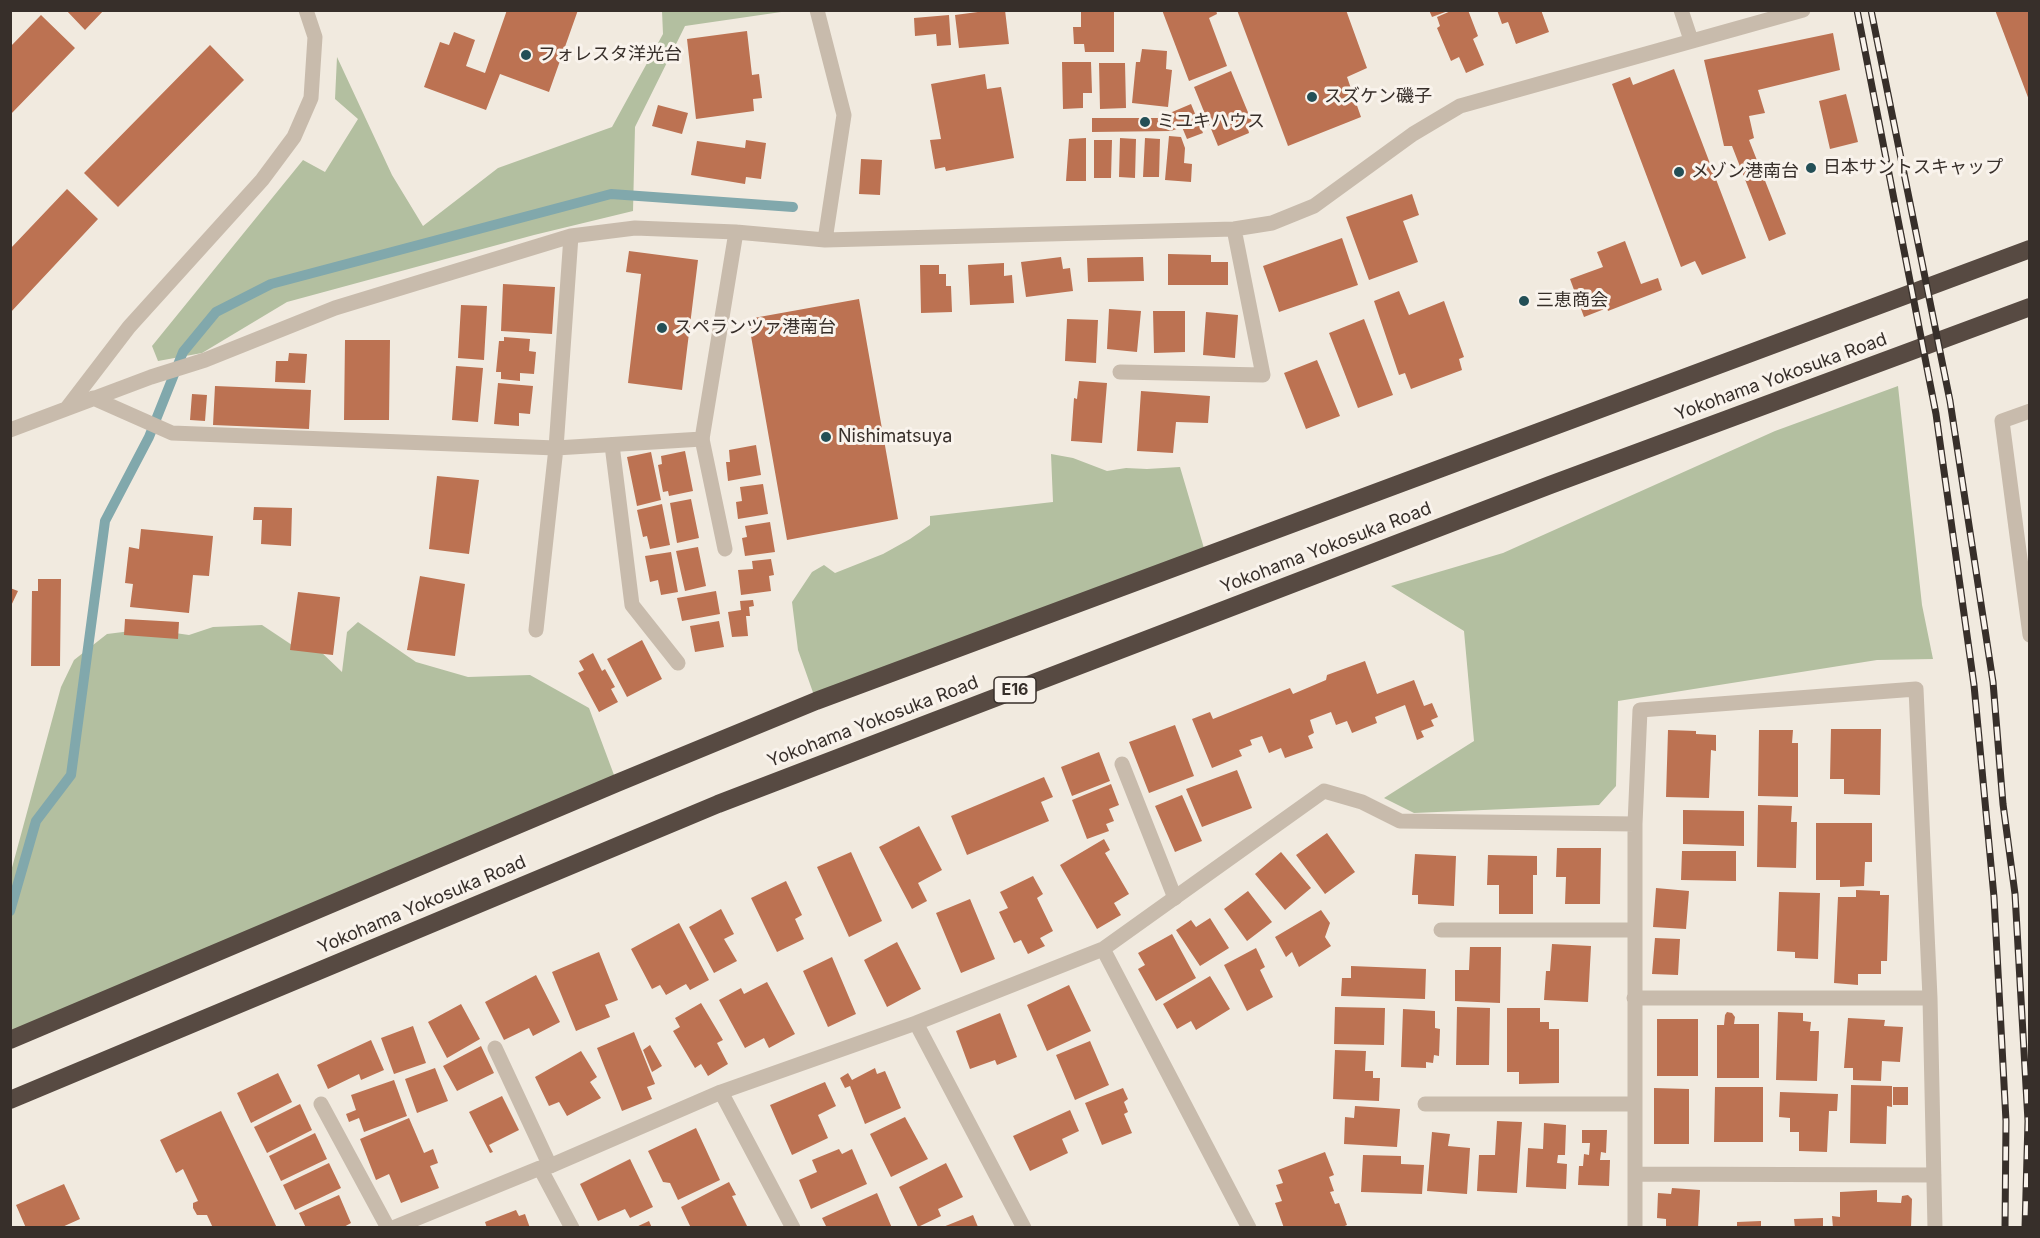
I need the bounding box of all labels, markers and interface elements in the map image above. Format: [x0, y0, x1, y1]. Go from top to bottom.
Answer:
place label: フォレスタ洋光台 [538, 44, 682, 66]
marker: フォレスタ洋光台 [519, 48, 533, 62]
place label: スズケン磯子 [1324, 86, 1432, 108]
marker: スズケン磯子 [1305, 90, 1319, 104]
place label: ミユキハウス [1157, 111, 1265, 133]
marker: ミユキハウス [1138, 115, 1152, 129]
place label: 日本サントスキャップ [1823, 157, 2003, 179]
place label: メゾン港南台 [1691, 161, 1799, 183]
marker: 日本サントスキャップ [1804, 161, 1818, 175]
marker: メゾン港南台 [1672, 165, 1686, 179]
place label: 三恵商会 [1536, 290, 1608, 312]
marker: 三恵商会 [1517, 294, 1531, 308]
place label: スペランツァ港南台 [674, 317, 836, 339]
marker: スペランツァ港南台 [655, 321, 669, 335]
street label: Yokohama Yokosuka Road [1672, 329, 1890, 425]
place label: Nishimatsuya [838, 426, 952, 448]
marker: Nishimatsuya [819, 430, 833, 444]
street label: Yokohama Yokosuka Road [1218, 498, 1434, 598]
street label: Yokohama Yokosuka Road [765, 672, 981, 772]
road number: E16 [994, 677, 1036, 703]
street label: Yokohama Yokosuka Road [315, 851, 529, 959]

